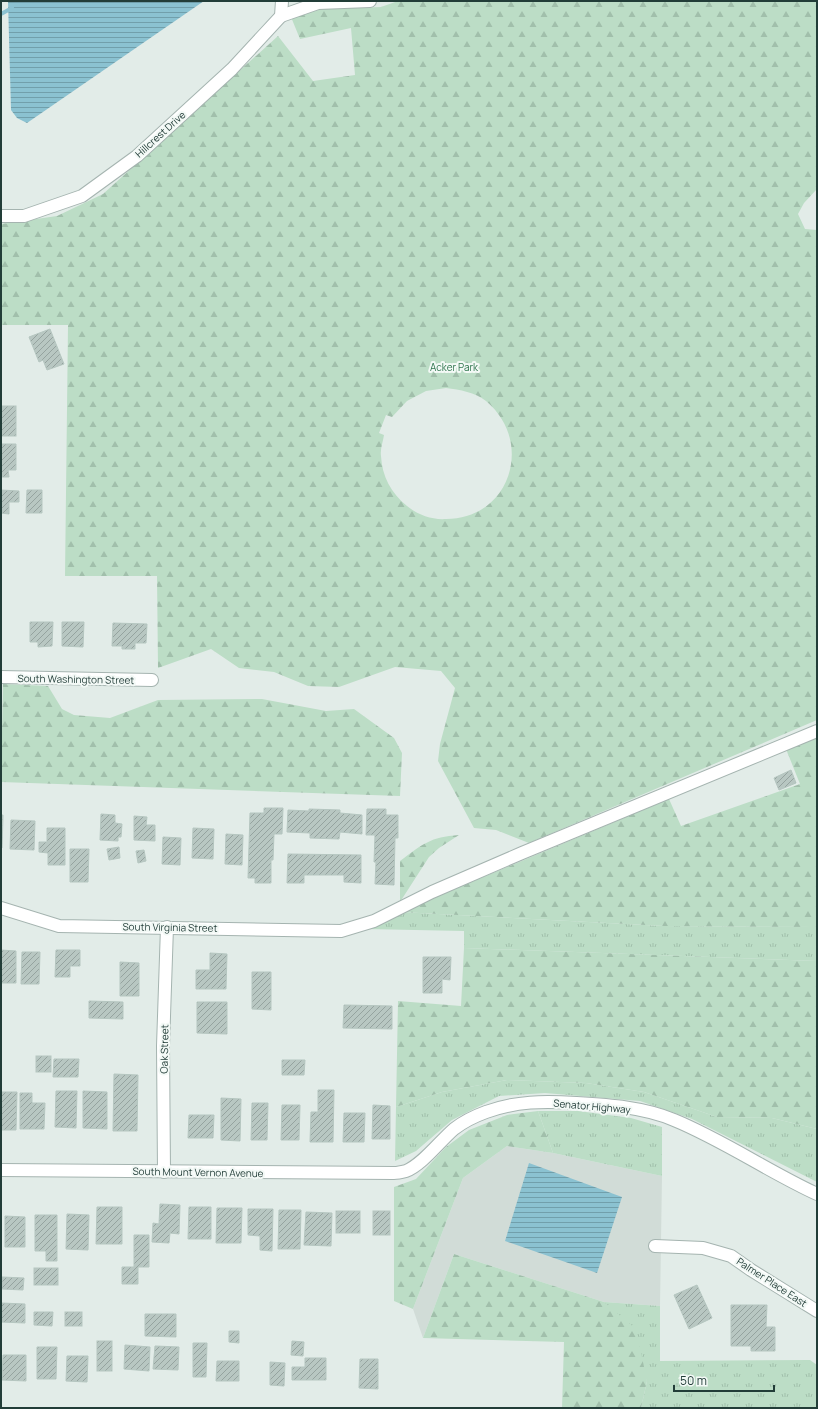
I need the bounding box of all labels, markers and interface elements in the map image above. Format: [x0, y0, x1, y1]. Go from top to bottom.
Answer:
street label: Hillcrest Drive [132, 107, 188, 160]
park label: Acker Park [430, 360, 479, 374]
street label: South Washington Street [17, 671, 135, 687]
street label: South Virginia Street [122, 919, 218, 935]
street label: Oak Street [157, 1024, 171, 1074]
street label: Senator Highway [553, 1096, 632, 1116]
street label: South Mount Vernon Avenue [132, 1164, 264, 1180]
street label: Palmer Place East [734, 1254, 810, 1310]
scale bar [674, 1367, 774, 1393]
text: 50 m [680, 1372, 707, 1389]

